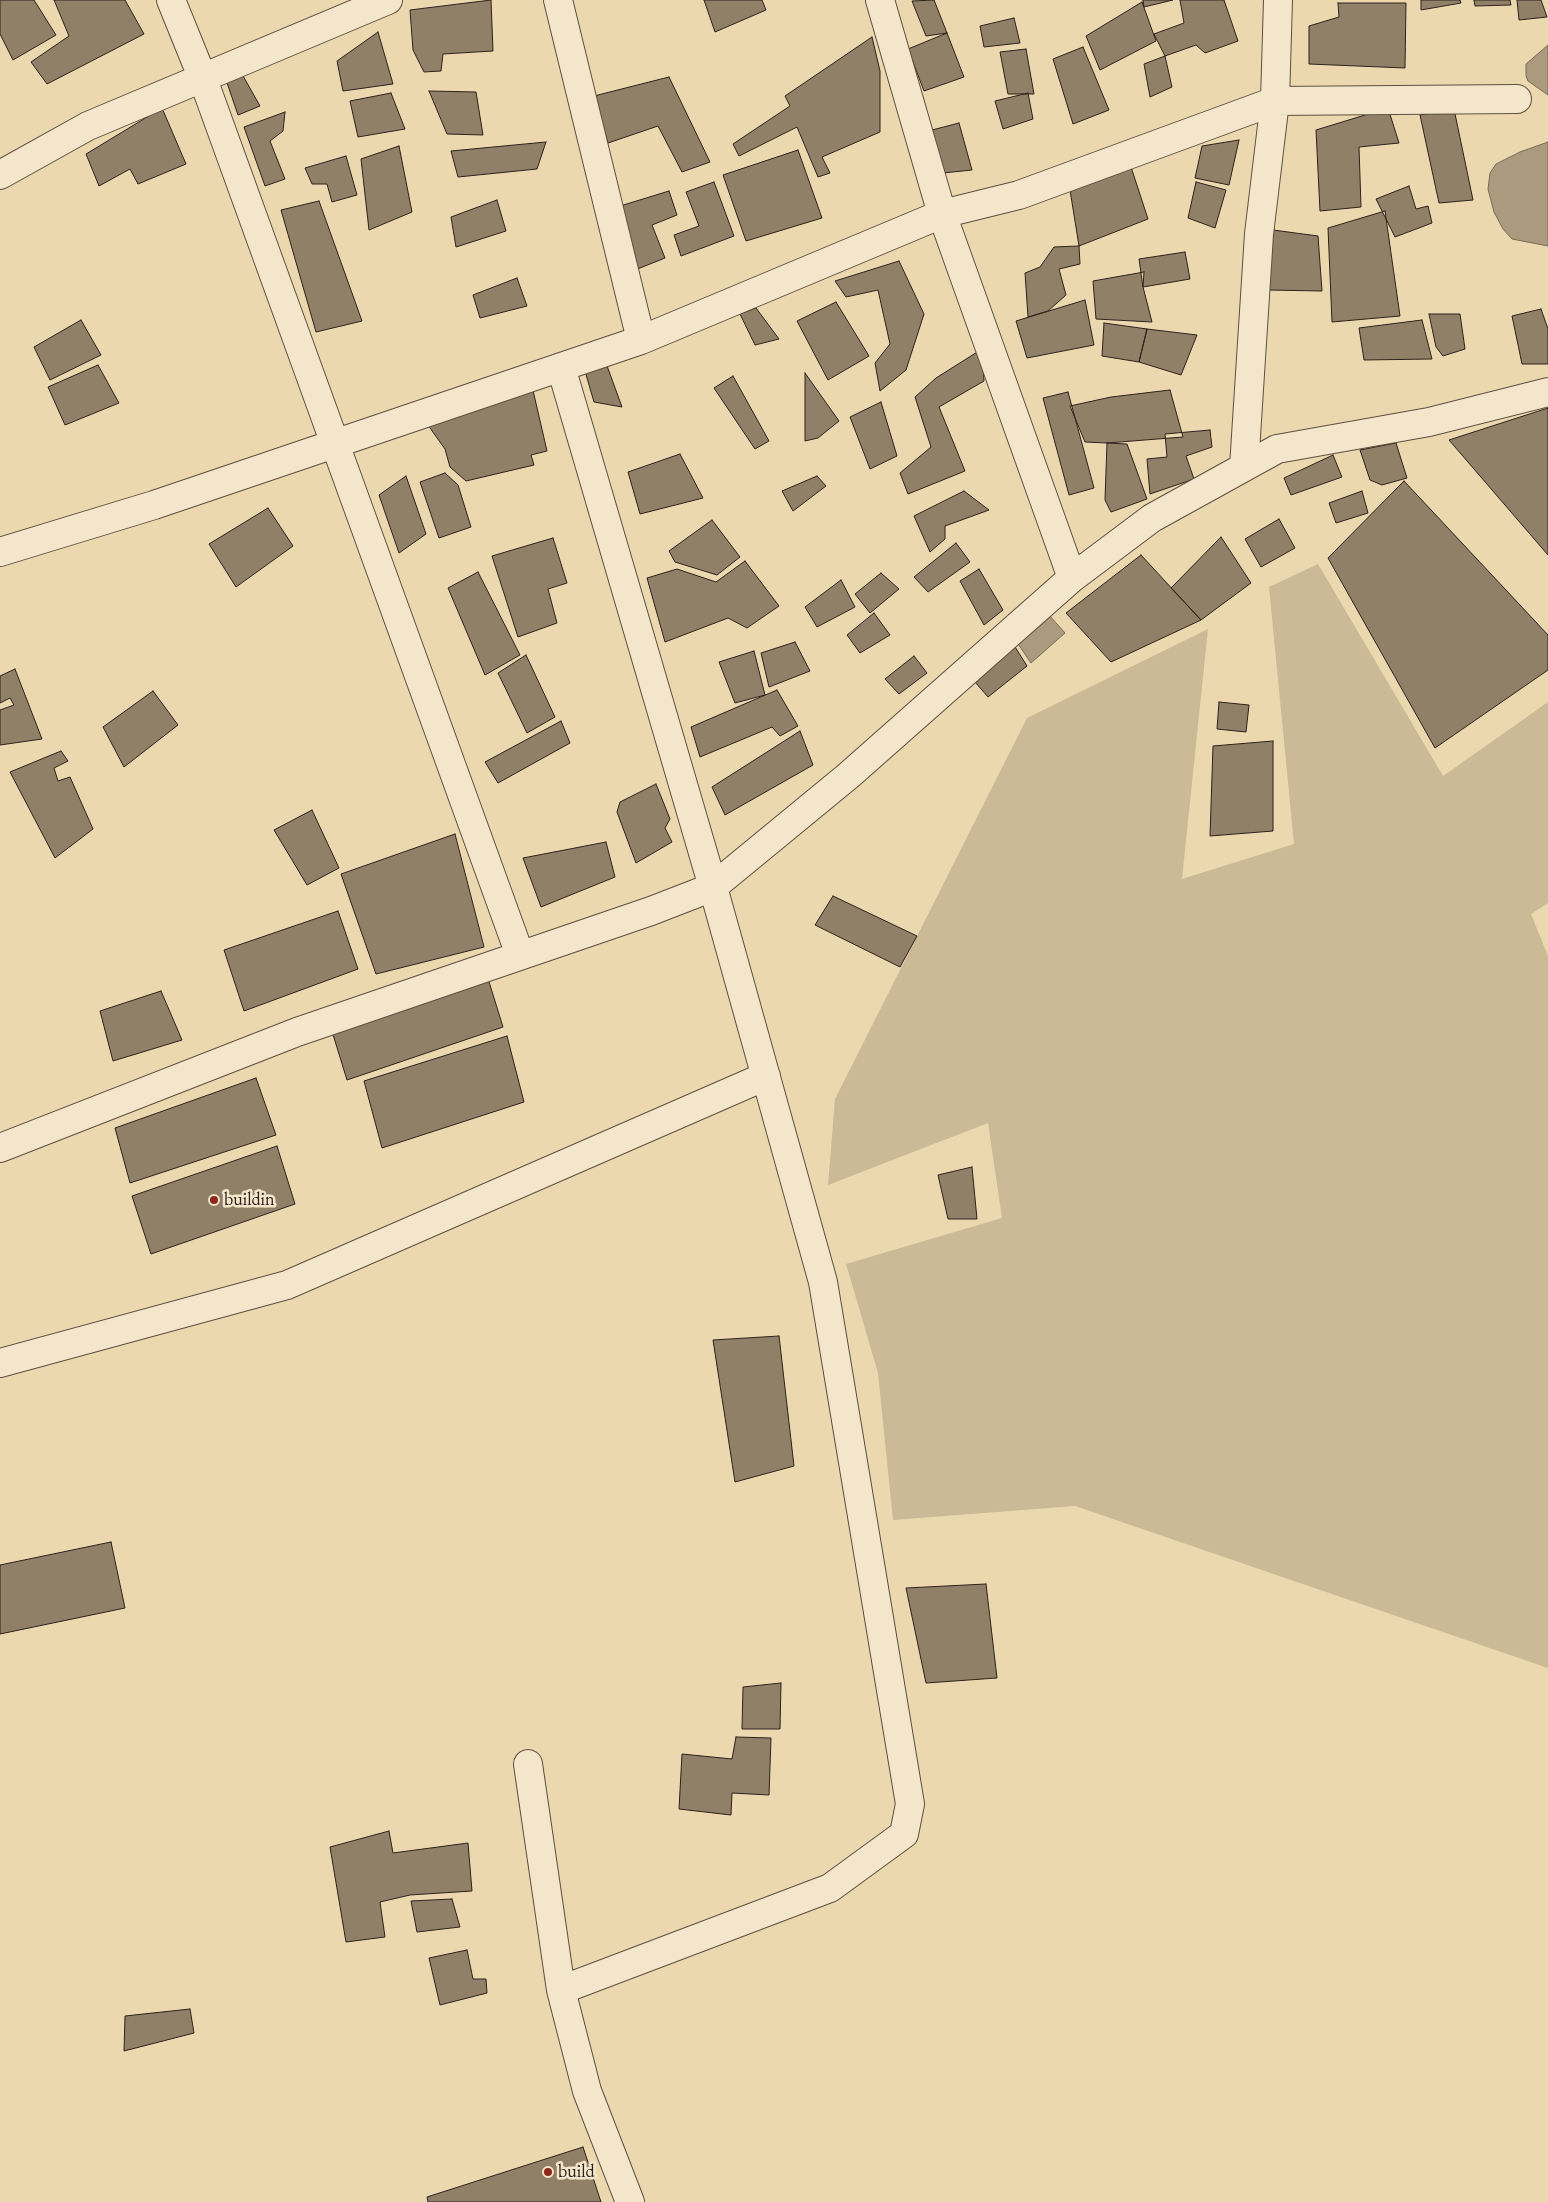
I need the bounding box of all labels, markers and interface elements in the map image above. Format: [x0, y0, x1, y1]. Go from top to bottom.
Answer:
place label: buildin [224, 1189, 275, 1211]
marker: buildin [208, 1194, 220, 1206]
place label: build [558, 2161, 595, 2183]
marker: build [542, 2166, 554, 2178]

